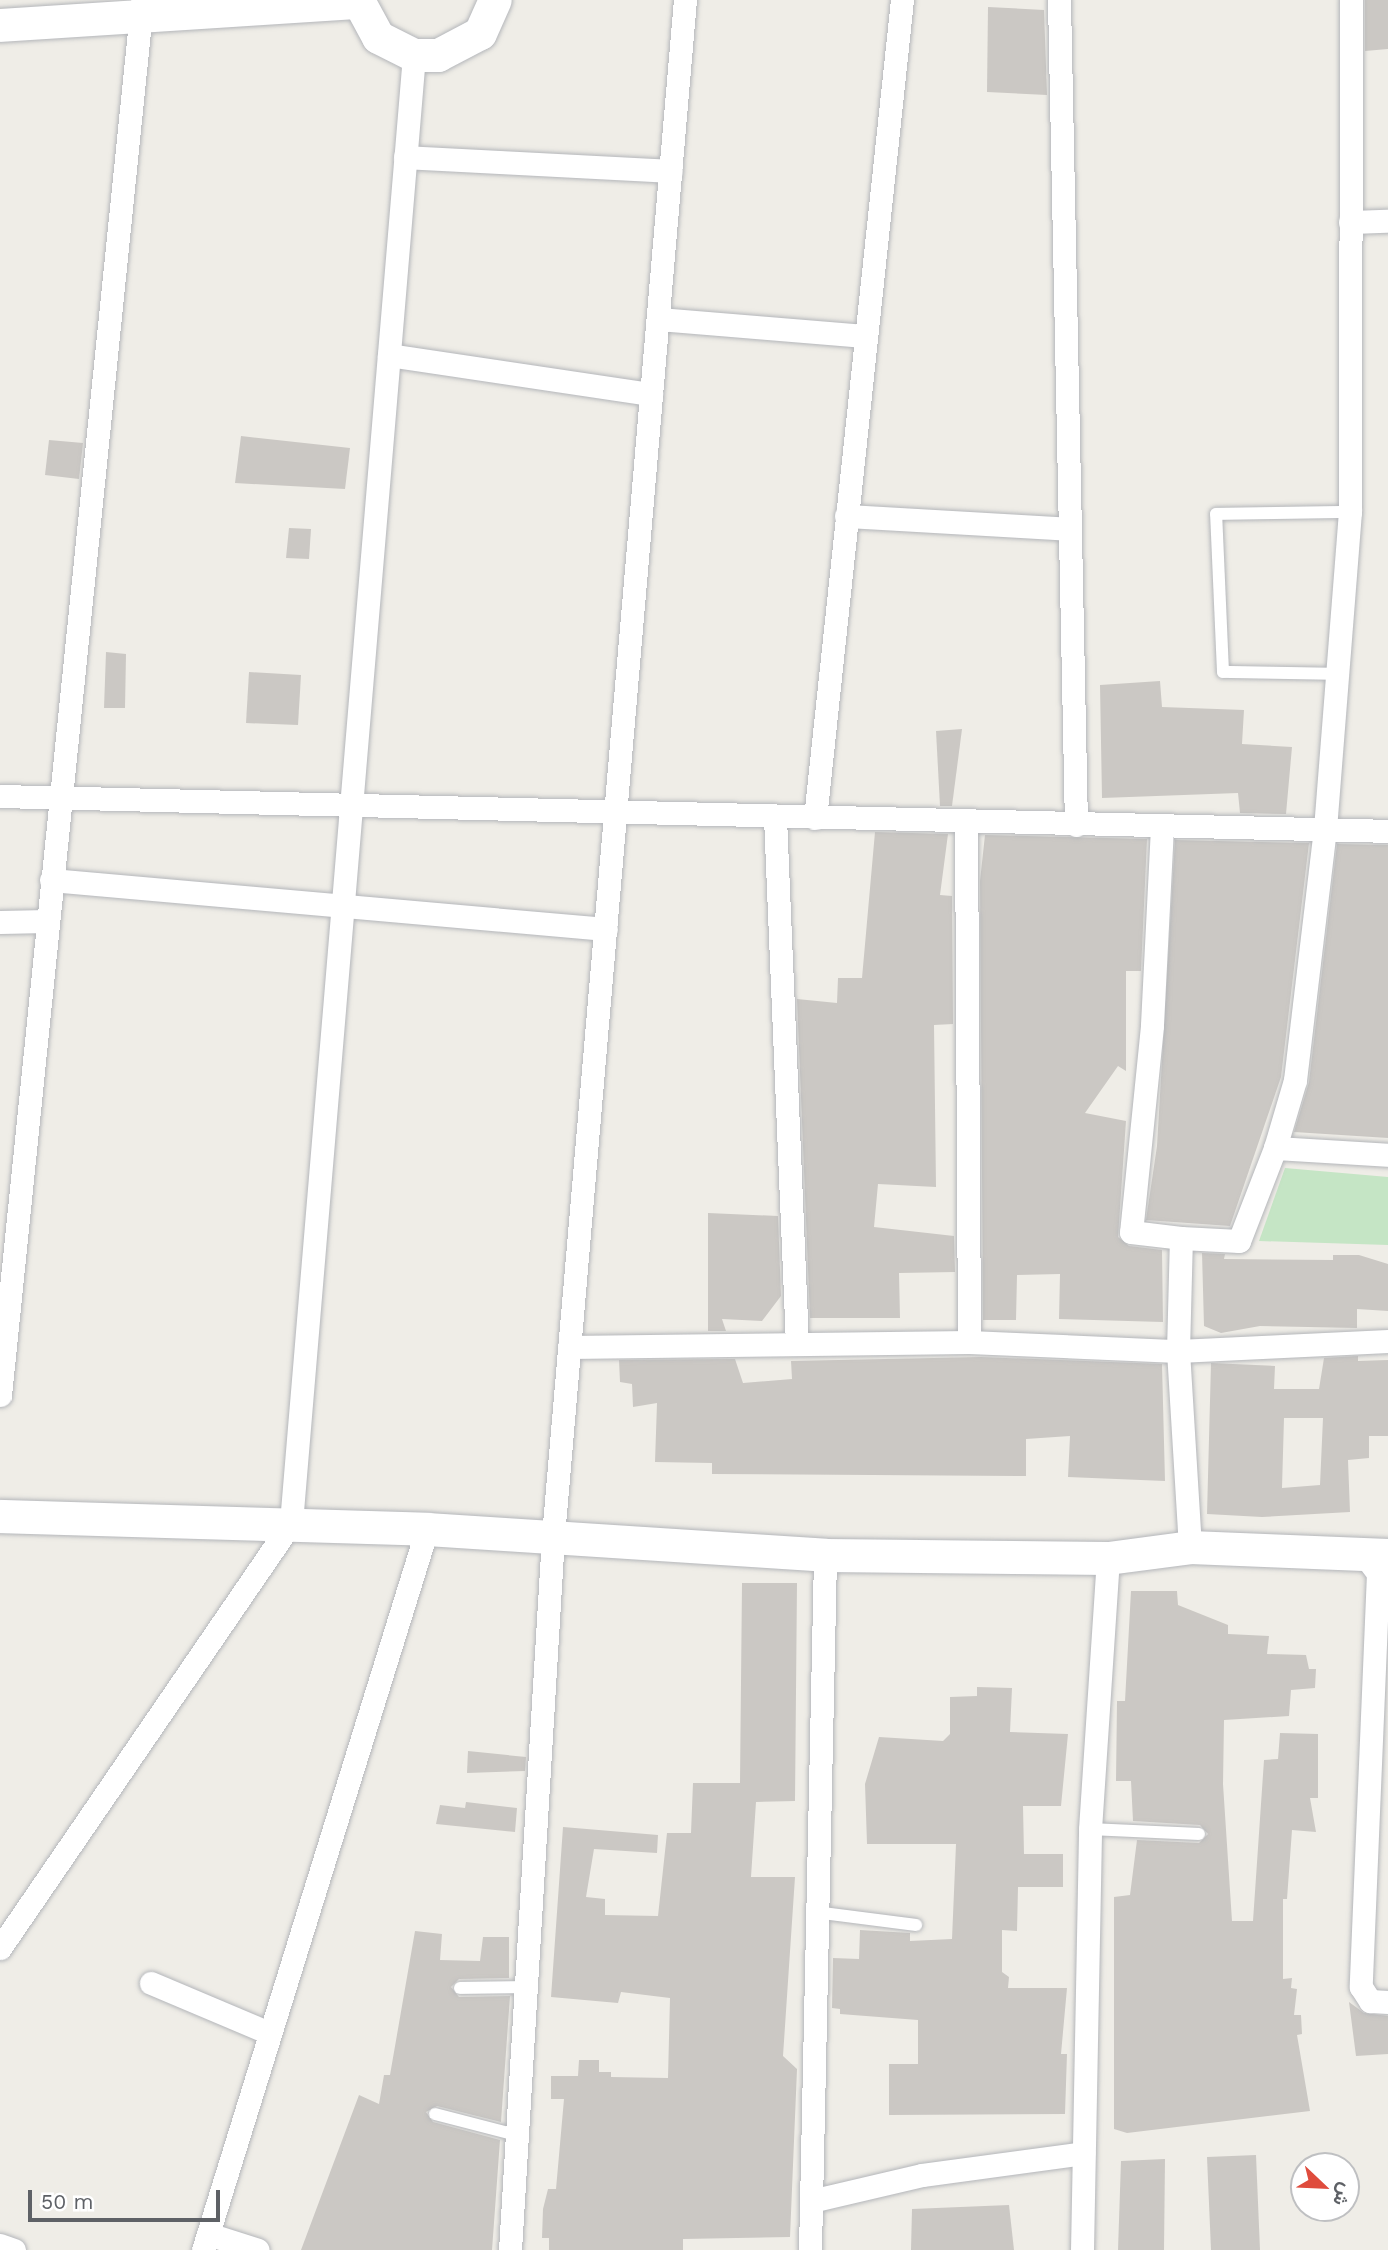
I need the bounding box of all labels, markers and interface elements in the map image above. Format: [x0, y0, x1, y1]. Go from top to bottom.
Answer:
north arrow [1290, 2152, 1360, 2222]
scale bar [32, 2176, 224, 2220]
text: ش [1328, 2180, 1358, 2210]
text: 50 m [41, 2189, 93, 2214]

